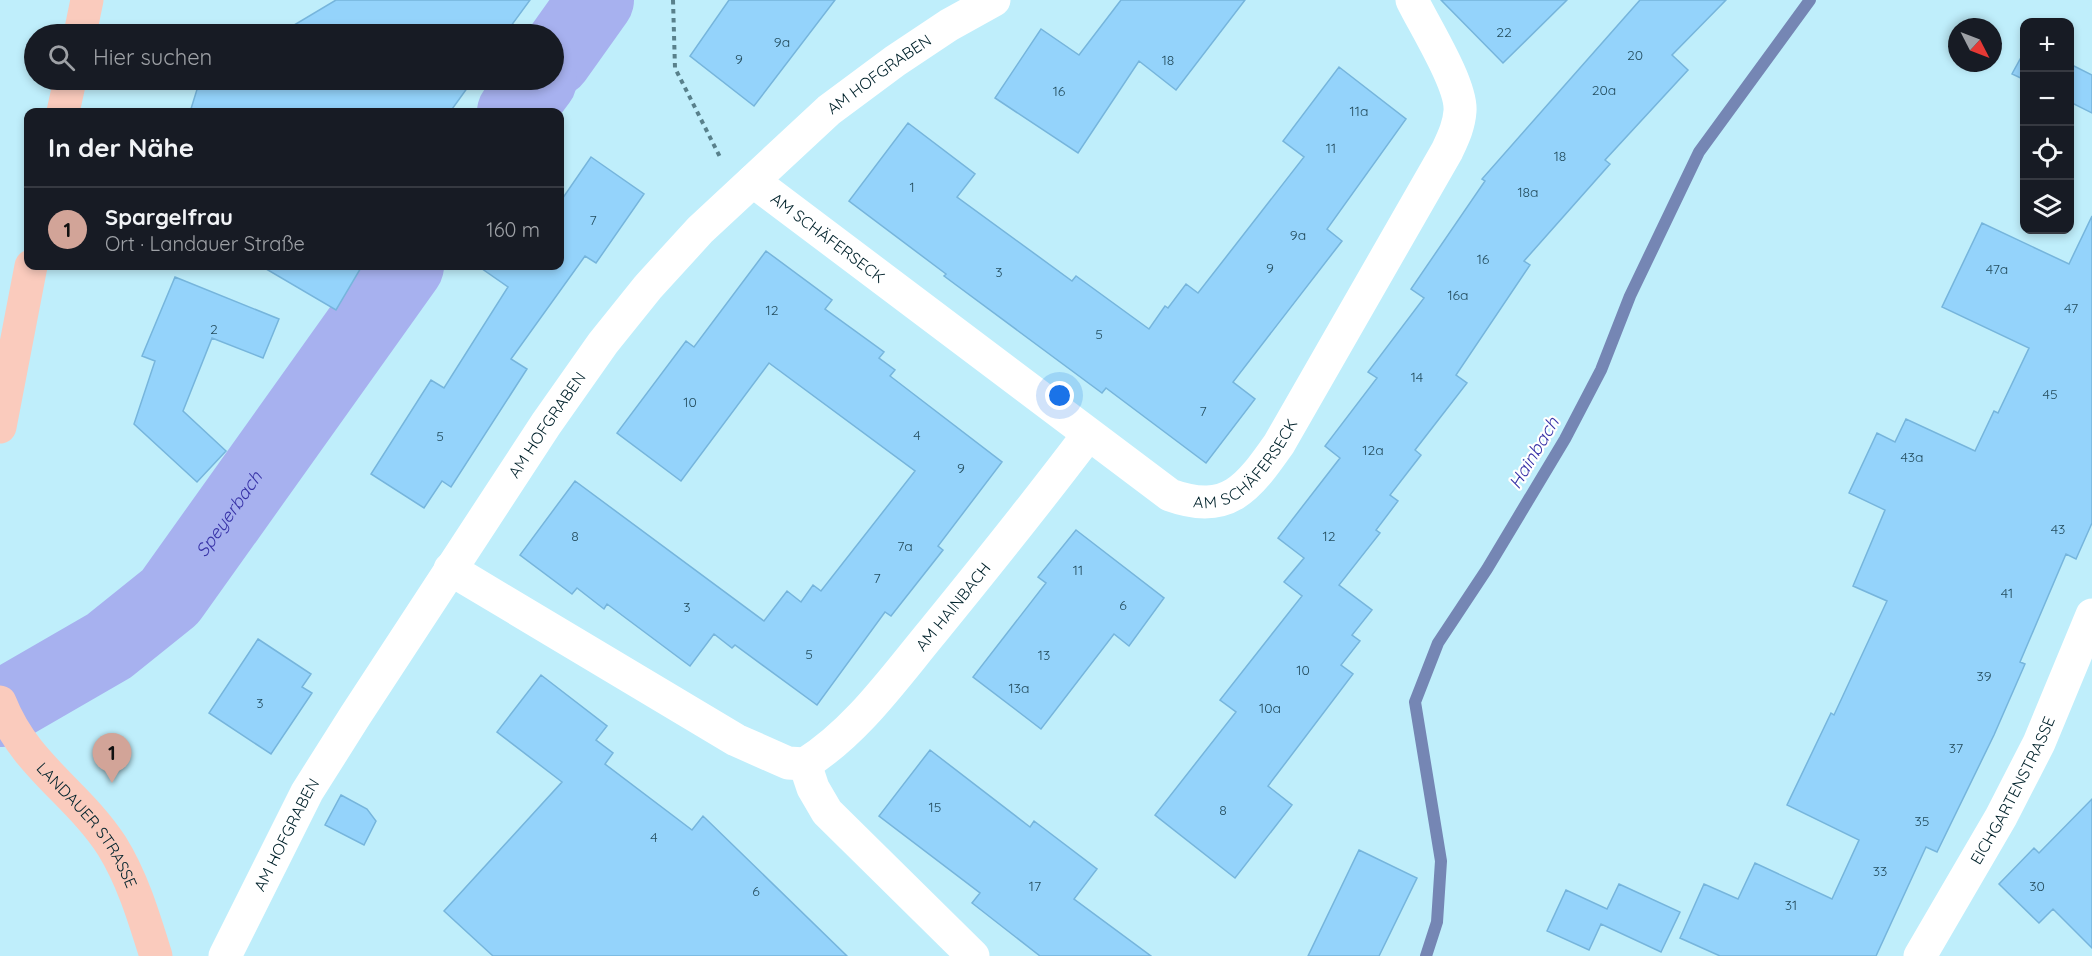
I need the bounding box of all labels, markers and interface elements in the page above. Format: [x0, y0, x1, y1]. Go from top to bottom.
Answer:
north arrow [1948, 18, 2002, 72]
map controls [2020, 18, 2074, 234]
button: + [2020, 18, 2074, 72]
house number: 22 [1496, 23, 1512, 41]
search box [24, 24, 564, 90]
street label: AM HOFGRABEN [823, 30, 935, 118]
house number: 9a [774, 33, 790, 51]
icon: search [45, 41, 78, 74]
text: Hier suchen [93, 43, 212, 71]
house number: 20 [1627, 46, 1643, 64]
house number: 9 [735, 50, 743, 68]
house number: 18 [1162, 51, 1174, 69]
button: − [2020, 72, 2074, 126]
house number: 20a [1592, 81, 1616, 99]
house number: 16 [1053, 82, 1066, 100]
house number: 11a [1350, 102, 1368, 120]
button: locate [2020, 126, 2074, 180]
text: In der Nähe [48, 131, 194, 164]
house number: 11 [1326, 139, 1336, 157]
house number: 18 [1554, 147, 1566, 165]
house number: 1 [909, 178, 915, 196]
button: layers [2020, 180, 2074, 234]
house number: 18a [1517, 183, 1539, 201]
street label: AM SCHÄFERSECK [767, 188, 889, 287]
text: Spargelfrau [105, 203, 233, 231]
house number: 7 [589, 211, 597, 229]
text: 1 [64, 217, 71, 242]
text: 160 m [486, 217, 540, 242]
house number: 9a [1290, 226, 1306, 244]
text: Ort · Landauer Straße [105, 231, 305, 256]
house number: 16 [1477, 250, 1490, 268]
house number: 9 [1266, 259, 1274, 277]
house number: 47a [1986, 260, 2008, 278]
house number: 3 [995, 263, 1003, 281]
house number: 16a [1447, 286, 1469, 304]
house number: 47 [2064, 299, 2078, 317]
house number: 12 [766, 301, 779, 319]
house number: 2 [210, 320, 218, 338]
house number: 5 [1095, 325, 1103, 343]
street label: AM HOFGRABEN [504, 368, 590, 482]
house number: 14 [1411, 368, 1423, 386]
your location [1045, 381, 1074, 410]
house number: 45 [2042, 385, 2058, 403]
house number: 10 [683, 393, 697, 411]
house number: 7 [1199, 402, 1207, 420]
water label: Hainbach [1503, 412, 1564, 493]
street label: AM SCHÄFERSECK [1192, 415, 1301, 512]
house number: 4 [913, 426, 921, 444]
house number: 5 [436, 427, 444, 445]
house number: 12a [1362, 441, 1384, 459]
house number: 43a [1900, 448, 1924, 466]
house number: 9 [957, 459, 965, 477]
water label: Speyerbach [190, 466, 268, 561]
house number: 43 [2051, 520, 2065, 538]
house number: 8 [571, 527, 579, 545]
house number: 12 [1323, 527, 1336, 545]
house number: 7a [897, 537, 913, 555]
street label: AM HAINBACH [911, 558, 995, 655]
house number: 11 [1073, 561, 1083, 579]
house number: 7 [873, 569, 881, 587]
house number: 41 [2001, 584, 2013, 602]
house number: 6 [1119, 596, 1127, 614]
house number: 3 [683, 598, 691, 616]
house number: 5 [805, 645, 813, 663]
house number: 13 [1038, 646, 1050, 664]
house number: 10 [1296, 661, 1310, 679]
house number: 39 [1976, 667, 1992, 685]
house number: 13a [1009, 679, 1030, 697]
house number: 3 [256, 694, 264, 712]
house number: 10a [1259, 699, 1281, 717]
street label: EICHGARTENSTRASSE [1966, 713, 2059, 868]
pin: 1 [92, 734, 132, 783]
house number: 37 [1949, 739, 1963, 757]
street label: LANDAUER STRASSE [33, 758, 142, 891]
street label: AM HOFGRABEN [249, 774, 323, 894]
house number: 15 [929, 798, 941, 816]
house number: 8 [1219, 801, 1227, 819]
house number: 35 [1915, 812, 1929, 830]
house number: 4 [650, 828, 658, 846]
house number: 33 [1873, 862, 1887, 880]
house number: 17 [1029, 877, 1041, 895]
house number: 30 [2029, 877, 2045, 895]
house number: 6 [752, 882, 760, 900]
house number: 31 [1785, 896, 1797, 914]

